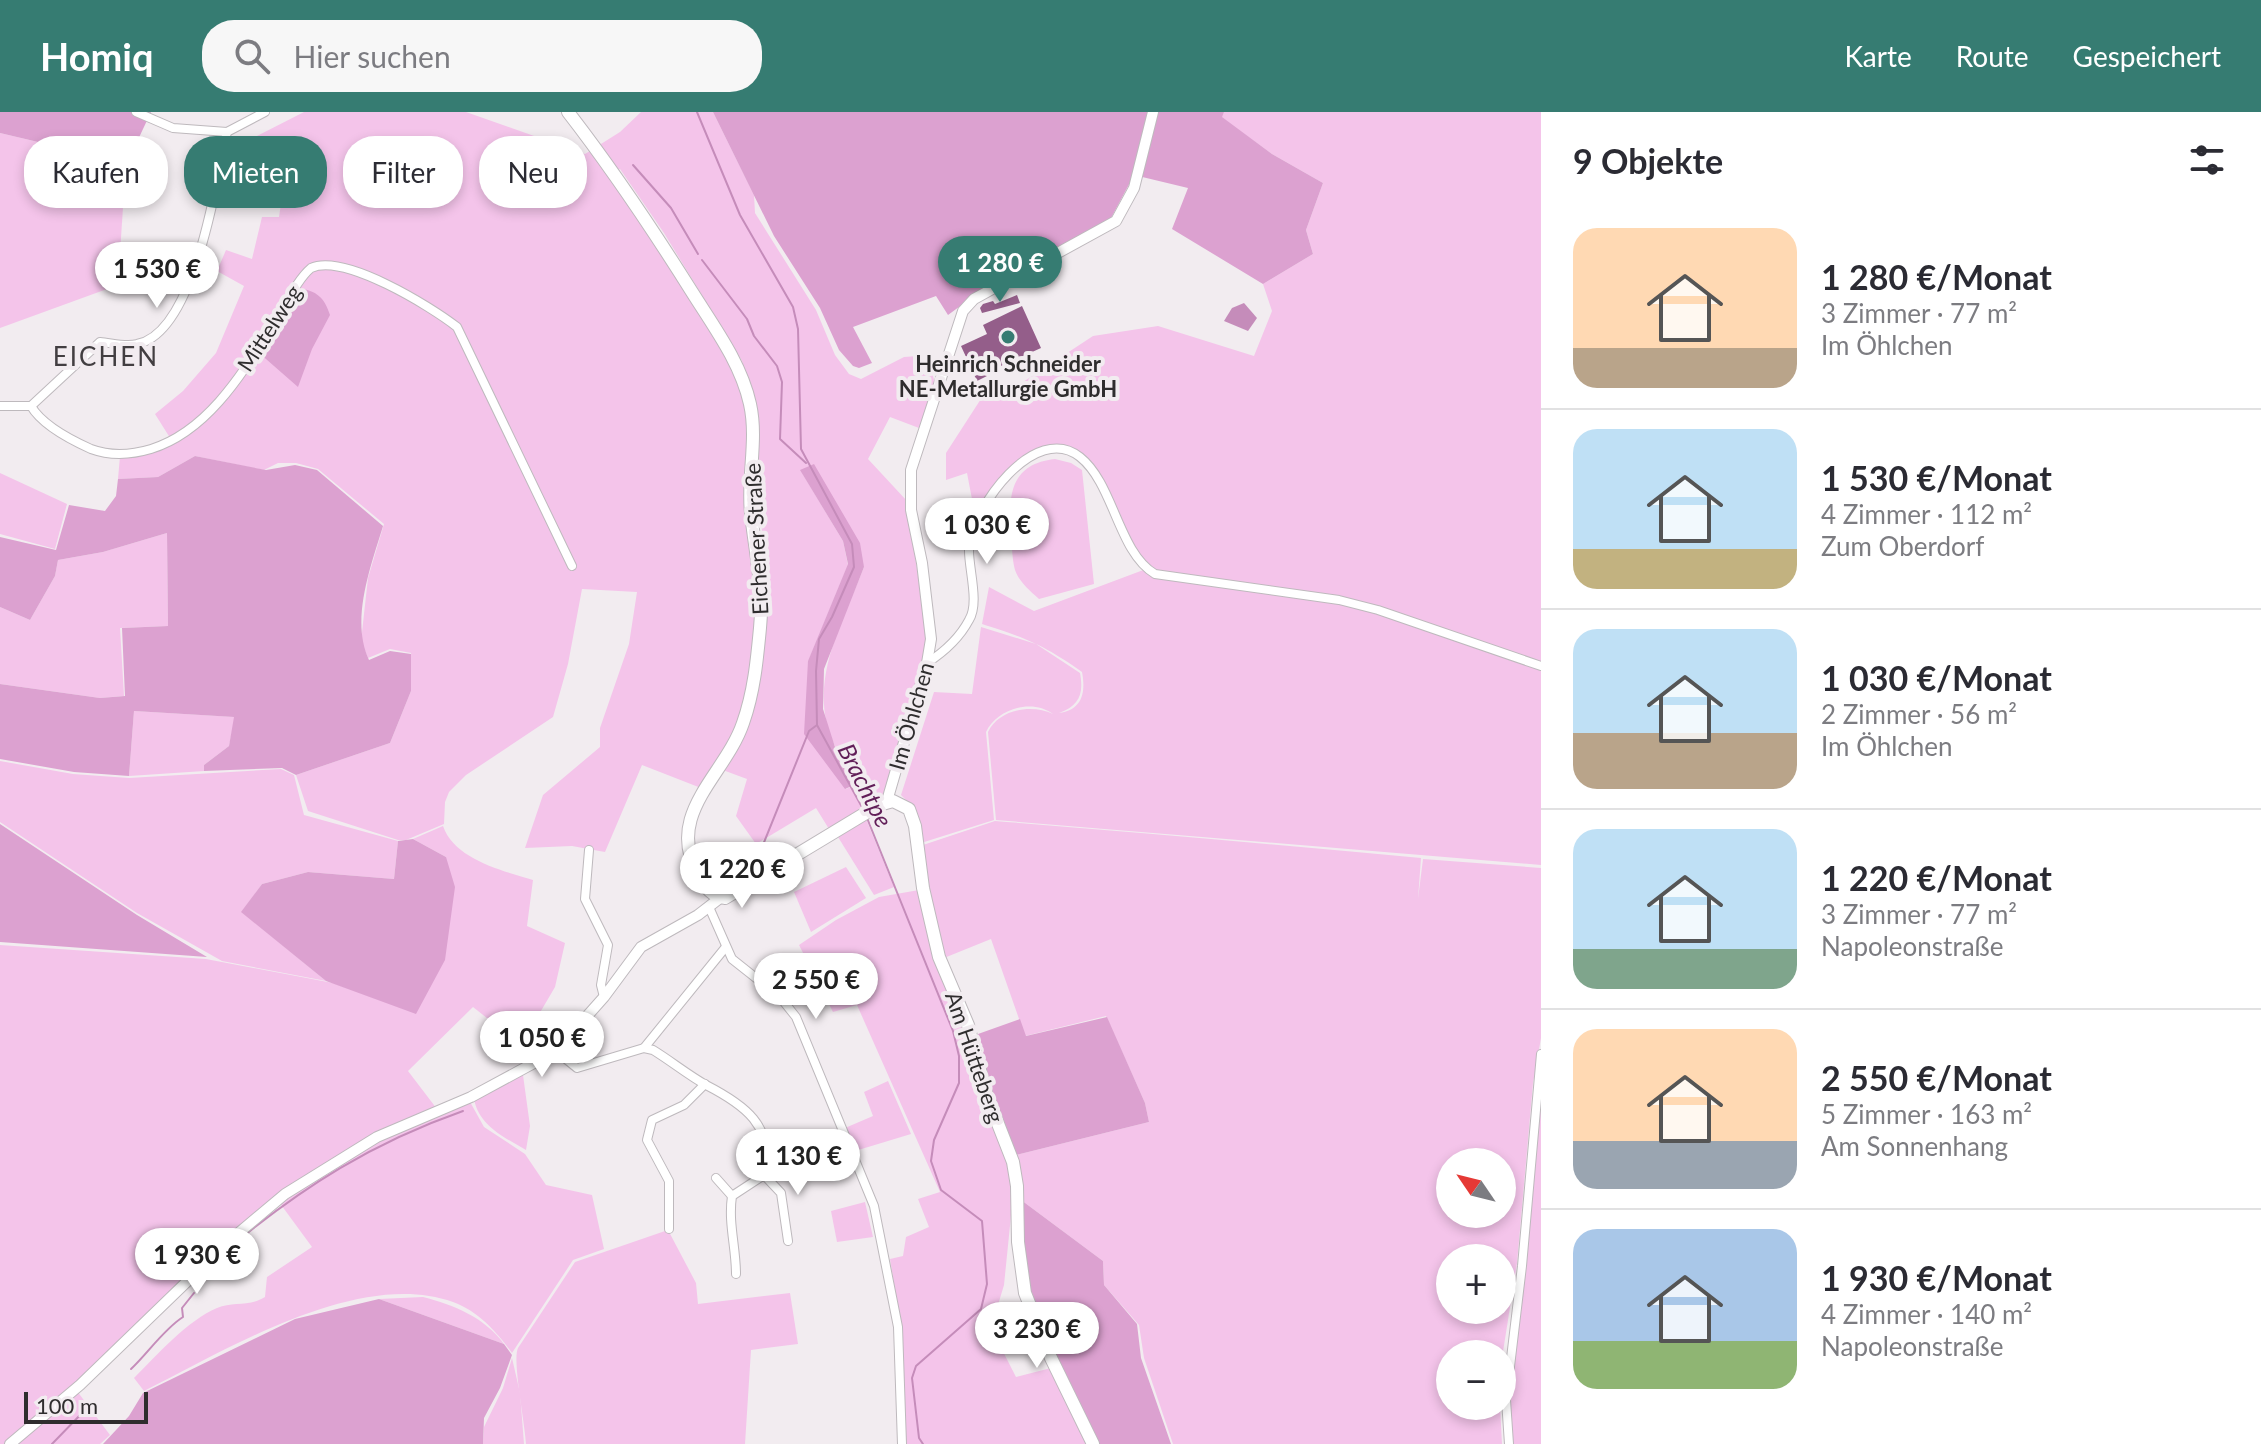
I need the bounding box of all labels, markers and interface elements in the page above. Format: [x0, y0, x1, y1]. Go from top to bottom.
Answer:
search box [202, 20, 762, 92]
text: Homiq [40, 33, 154, 79]
icon: search [230, 34, 274, 78]
text: Hier suchen [294, 38, 451, 74]
text: Karte [1844, 39, 1912, 73]
text: Route [1956, 39, 2029, 73]
text: Gespeichert [2073, 39, 2221, 73]
chip: Kaufen [24, 136, 168, 208]
chip: Mieten [184, 136, 327, 208]
chip: Filter [343, 136, 463, 208]
chip: Neu [479, 136, 587, 208]
icon: filters [2185, 138, 2229, 182]
text: 9 Objekte [1573, 140, 1723, 181]
pin: 1 280 € [926, 236, 1074, 304]
pin: 1 530 € [83, 242, 231, 310]
text: 1 280 € [956, 246, 1044, 278]
text: 1 530 € [113, 252, 201, 284]
text: 1 280 €/Monat [1821, 256, 2052, 297]
icon: home [1637, 260, 1733, 356]
street label: Mittelweg [231, 280, 307, 376]
text: 3 Zimmer · 77 m² [1821, 297, 2017, 329]
marker: Heinrich Schneider NE-Metallurgie GmbH [999, 328, 1017, 346]
text: Im Öhlchen [1821, 329, 1953, 361]
district label: EICHEN [53, 340, 159, 372]
place label: Heinrich Schneider NE-Metallurgie GmbH [899, 350, 1117, 402]
text: 1 530 €/Monat [1821, 457, 2052, 498]
icon: home [1637, 461, 1733, 557]
street label: Eichener Straße [739, 462, 773, 616]
pin: 1 030 € [913, 498, 1061, 566]
text: 4 Zimmer · 112 m² [1821, 498, 2032, 530]
text: 1 030 € [943, 508, 1031, 540]
text: Zum Oberdorf [1821, 530, 1984, 562]
text: 1 030 €/Monat [1821, 657, 2052, 698]
street label: Im Öhlchen [883, 659, 939, 773]
icon: home [1637, 661, 1733, 757]
text: 2 Zimmer · 56 m² [1821, 698, 2017, 730]
text: Im Öhlchen [1821, 730, 1953, 762]
water label: Brachtpe [833, 738, 899, 832]
pin: 1 220 € [668, 842, 816, 910]
text: 1 220 € [698, 852, 786, 884]
text: 1 220 €/Monat [1821, 857, 2052, 898]
icon: home [1637, 861, 1733, 957]
text: 3 Zimmer · 77 m² [1821, 898, 2017, 930]
text: Napoleonstraße [1821, 930, 2003, 962]
pin: 2 550 € [742, 953, 890, 1021]
text: 2 550 € [772, 963, 860, 995]
street label: Am Hütteberg [940, 988, 1010, 1126]
pin: 1 050 € [468, 1011, 616, 1079]
text: 1 050 € [498, 1021, 586, 1053]
text: 2 550 €/Monat [1821, 1057, 2052, 1098]
icon: home [1637, 1061, 1733, 1157]
text: 5 Zimmer · 163 m² [1821, 1098, 2032, 1130]
pin: 1 130 € [724, 1129, 872, 1197]
text: Am Sonnenhang [1821, 1130, 2008, 1162]
text: 1 130 € [754, 1139, 842, 1171]
north arrow [1436, 1148, 1516, 1228]
map controls [1436, 1148, 1516, 1420]
pin: 1 930 € [123, 1228, 271, 1296]
text: 1 930 € [153, 1238, 241, 1270]
button: + [1436, 1244, 1516, 1324]
text: 1 930 €/Monat [1821, 1257, 2052, 1298]
icon: home [1637, 1261, 1733, 1357]
text: 4 Zimmer · 140 m² [1821, 1298, 2032, 1330]
pin: 3 230 € [963, 1302, 1111, 1370]
text: 3 230 € [993, 1312, 1081, 1344]
text: Napoleonstraße [1821, 1330, 2003, 1362]
button: − [1436, 1340, 1516, 1420]
scale bar [24, 1388, 148, 1424]
text: 100 m [36, 1392, 98, 1419]

